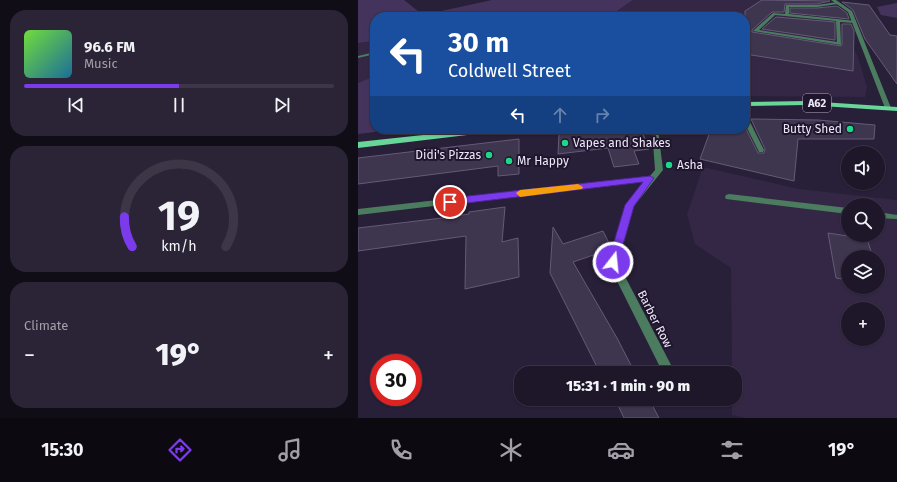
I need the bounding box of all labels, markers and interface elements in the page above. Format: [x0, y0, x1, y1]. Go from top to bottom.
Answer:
text: 30 m [448, 26, 509, 59]
icon: left [382, 28, 434, 80]
text: 96.6 FM [84, 38, 135, 56]
text: Music [84, 56, 118, 71]
text: Coldwell Street [448, 60, 571, 82]
icon: previous [65, 94, 87, 116]
icon: pause [168, 94, 190, 116]
icon: next [271, 94, 293, 116]
road number: A62 [803, 94, 831, 112]
icon: left [507, 104, 529, 126]
icon: ahead [549, 104, 571, 126]
icon: right [591, 104, 613, 126]
place label: Butty Shed [783, 122, 842, 136]
marker: Butty Shed [845, 124, 855, 134]
place label: Vapes and Shakes [573, 136, 671, 150]
marker: Vapes and Shakes [560, 138, 570, 148]
map controls [841, 146, 885, 346]
button: sound [841, 146, 885, 190]
place label: Didi's Pizzas [415, 148, 481, 162]
marker: Didi's Pizzas [484, 150, 494, 160]
place label: Mr Happy [517, 154, 569, 168]
marker: Mr Happy [504, 156, 514, 166]
place label: Asha [677, 158, 703, 172]
marker: Asha [664, 160, 674, 170]
pin [433, 185, 467, 219]
text: 19 [158, 191, 200, 241]
icon: arrive [439, 191, 461, 213]
button: search [841, 198, 885, 242]
text: km/h [161, 238, 197, 255]
position arrow [592, 241, 634, 283]
button: layers [841, 250, 885, 294]
street label: Barber Row [635, 288, 676, 350]
button: + [841, 302, 885, 346]
text: Climate [24, 318, 68, 333]
text: 19° [156, 337, 202, 373]
text: − [24, 342, 35, 369]
text: + [323, 342, 334, 369]
speed limit sign: 30 [370, 354, 422, 406]
text: 15:31 · 1 min · 90 m [566, 377, 690, 395]
icon: directions [166, 436, 194, 464]
icon: music [276, 436, 304, 464]
icon: phone [387, 436, 415, 464]
icon: climate [497, 436, 525, 464]
icon: car [607, 436, 635, 464]
icon: filters [718, 436, 746, 464]
text: 15:30 [41, 439, 84, 461]
text: 19° [828, 439, 856, 461]

